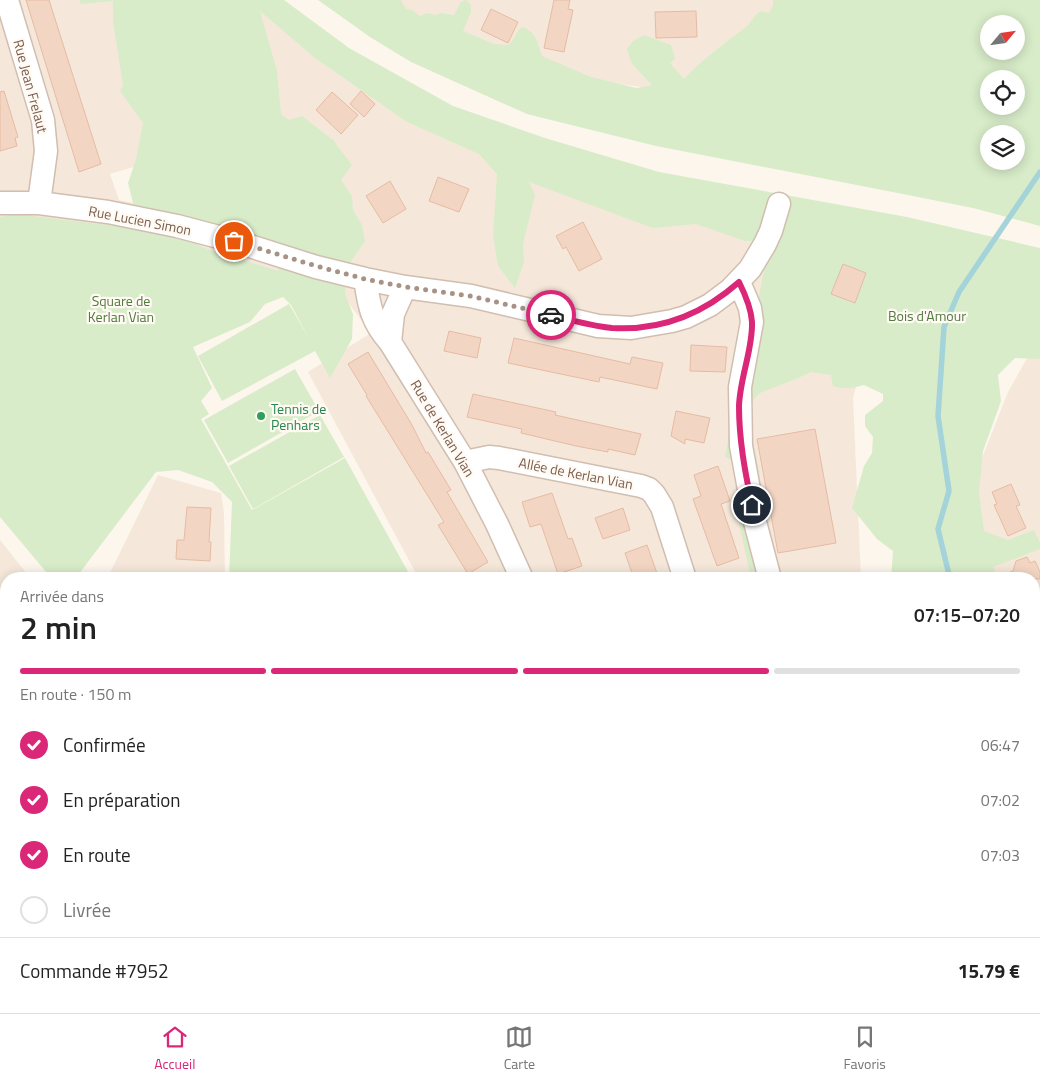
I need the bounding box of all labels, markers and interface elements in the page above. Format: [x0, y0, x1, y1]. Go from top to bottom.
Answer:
north arrow [980, 15, 1025, 60]
map controls [980, 15, 1025, 170]
street label: Rue Jean Frelaut [8, 37, 54, 135]
button: locate [980, 70, 1025, 115]
button: layers [980, 125, 1025, 170]
street label: Rue Lucien Simon [87, 200, 193, 240]
pin [213, 220, 255, 262]
icon: bag [220, 227, 248, 255]
park label: Square de Kerlan Vian [88, 290, 154, 327]
courier [526, 290, 576, 340]
icon: car [537, 301, 565, 329]
park label: Bois d'Amour [888, 305, 966, 326]
street label: Rue de Kerlan Vian [406, 375, 480, 481]
place label: Tennis de Penhars [271, 398, 326, 435]
marker: Tennis de Penhars [255, 410, 267, 422]
street label: Allée de Kerlan Vian [517, 452, 635, 494]
pin [731, 484, 773, 526]
icon: home [738, 491, 766, 519]
text: Arrivée dans [20, 584, 104, 608]
text: 07:15–07:20 [914, 600, 1020, 629]
text: 2 min [20, 603, 97, 651]
text: En route · 150 m [20, 682, 131, 706]
text: Confirmée [63, 730, 145, 759]
icon: check [20, 731, 48, 759]
text: 06:47 [981, 733, 1020, 757]
text: En préparation [63, 785, 181, 814]
icon: check [20, 786, 48, 814]
text: 07:02 [981, 788, 1020, 812]
text: En route [63, 840, 131, 869]
icon: check [20, 841, 48, 869]
text: 07:03 [981, 843, 1020, 867]
text: Livrée [63, 895, 111, 924]
text: Commande #7952 [20, 956, 169, 985]
text: 15.79 € [958, 956, 1020, 985]
tab: Accueil [154, 1023, 195, 1074]
tab: Carte [504, 1023, 535, 1074]
tab: Favoris [844, 1023, 886, 1074]

